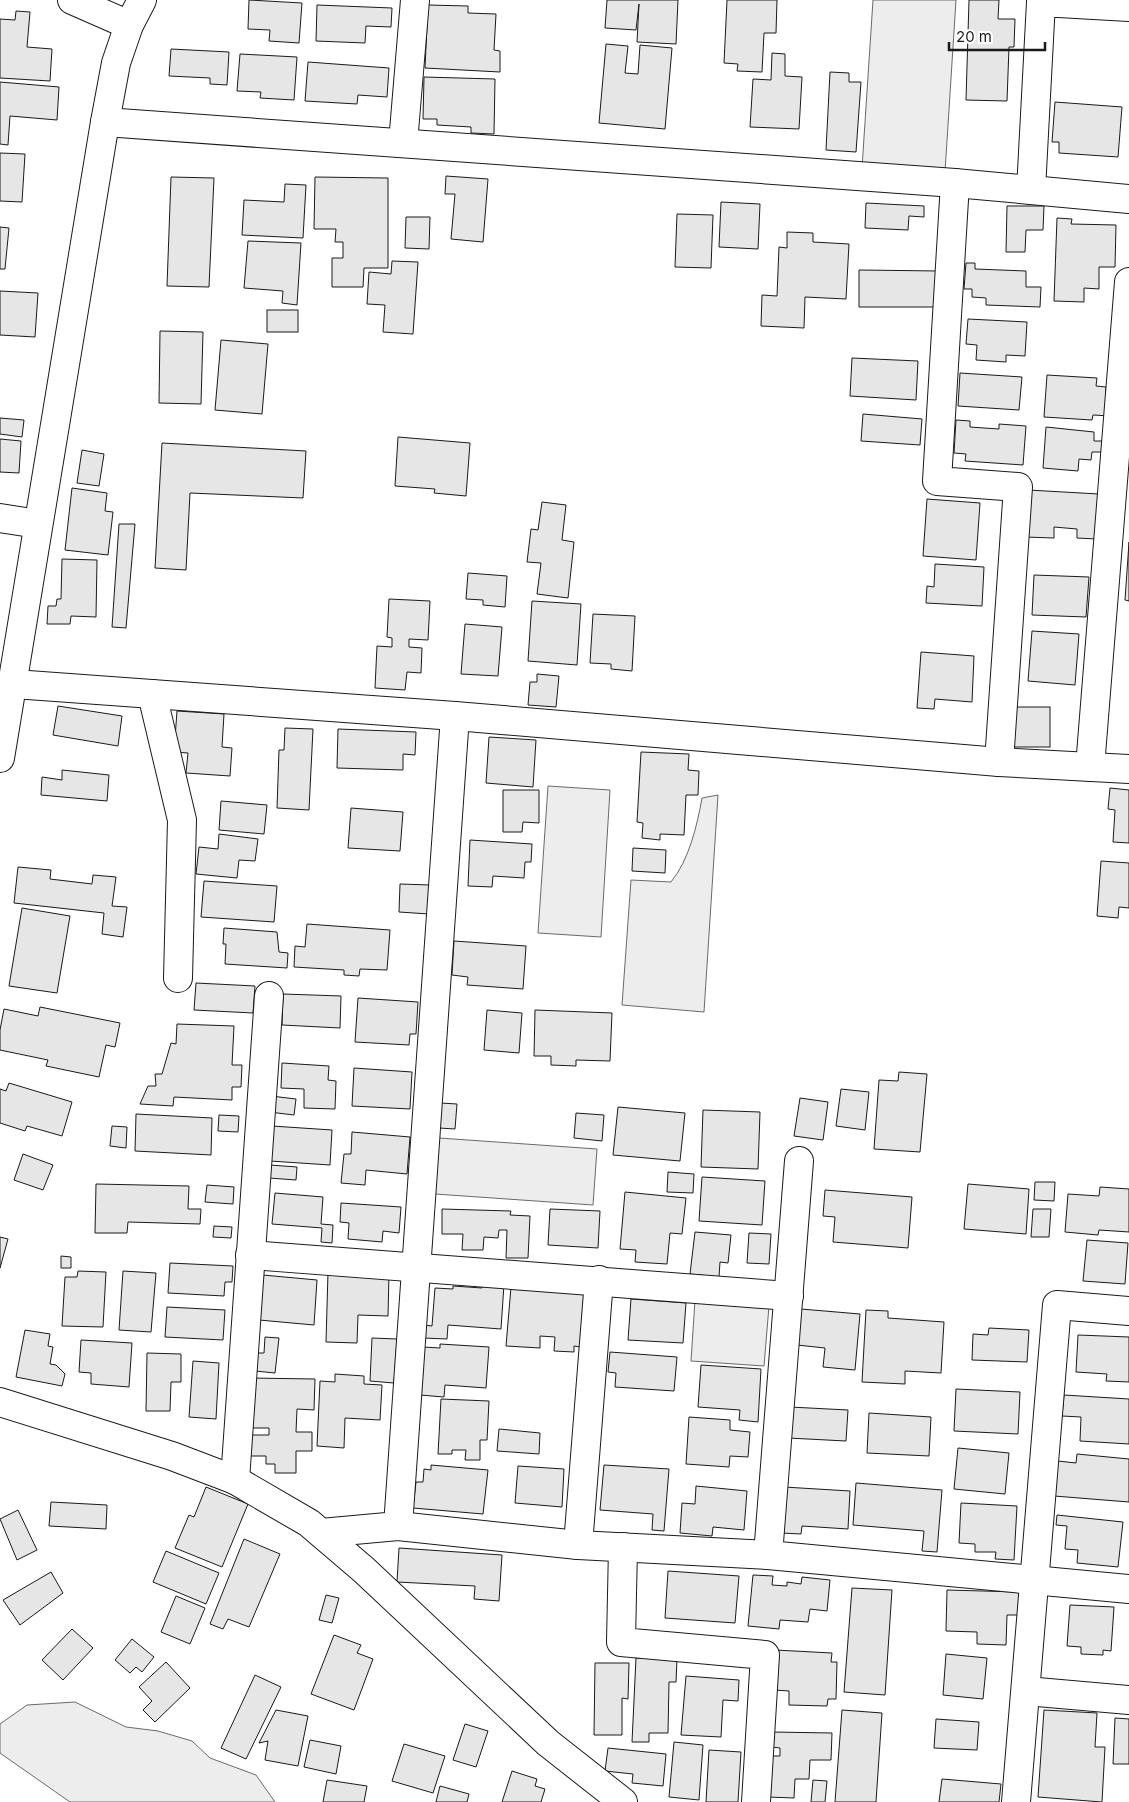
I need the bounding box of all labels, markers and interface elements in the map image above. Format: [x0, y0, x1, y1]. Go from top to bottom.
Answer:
scale bar [949, 20, 1045, 52]
text: 20 m [956, 27, 992, 46]

